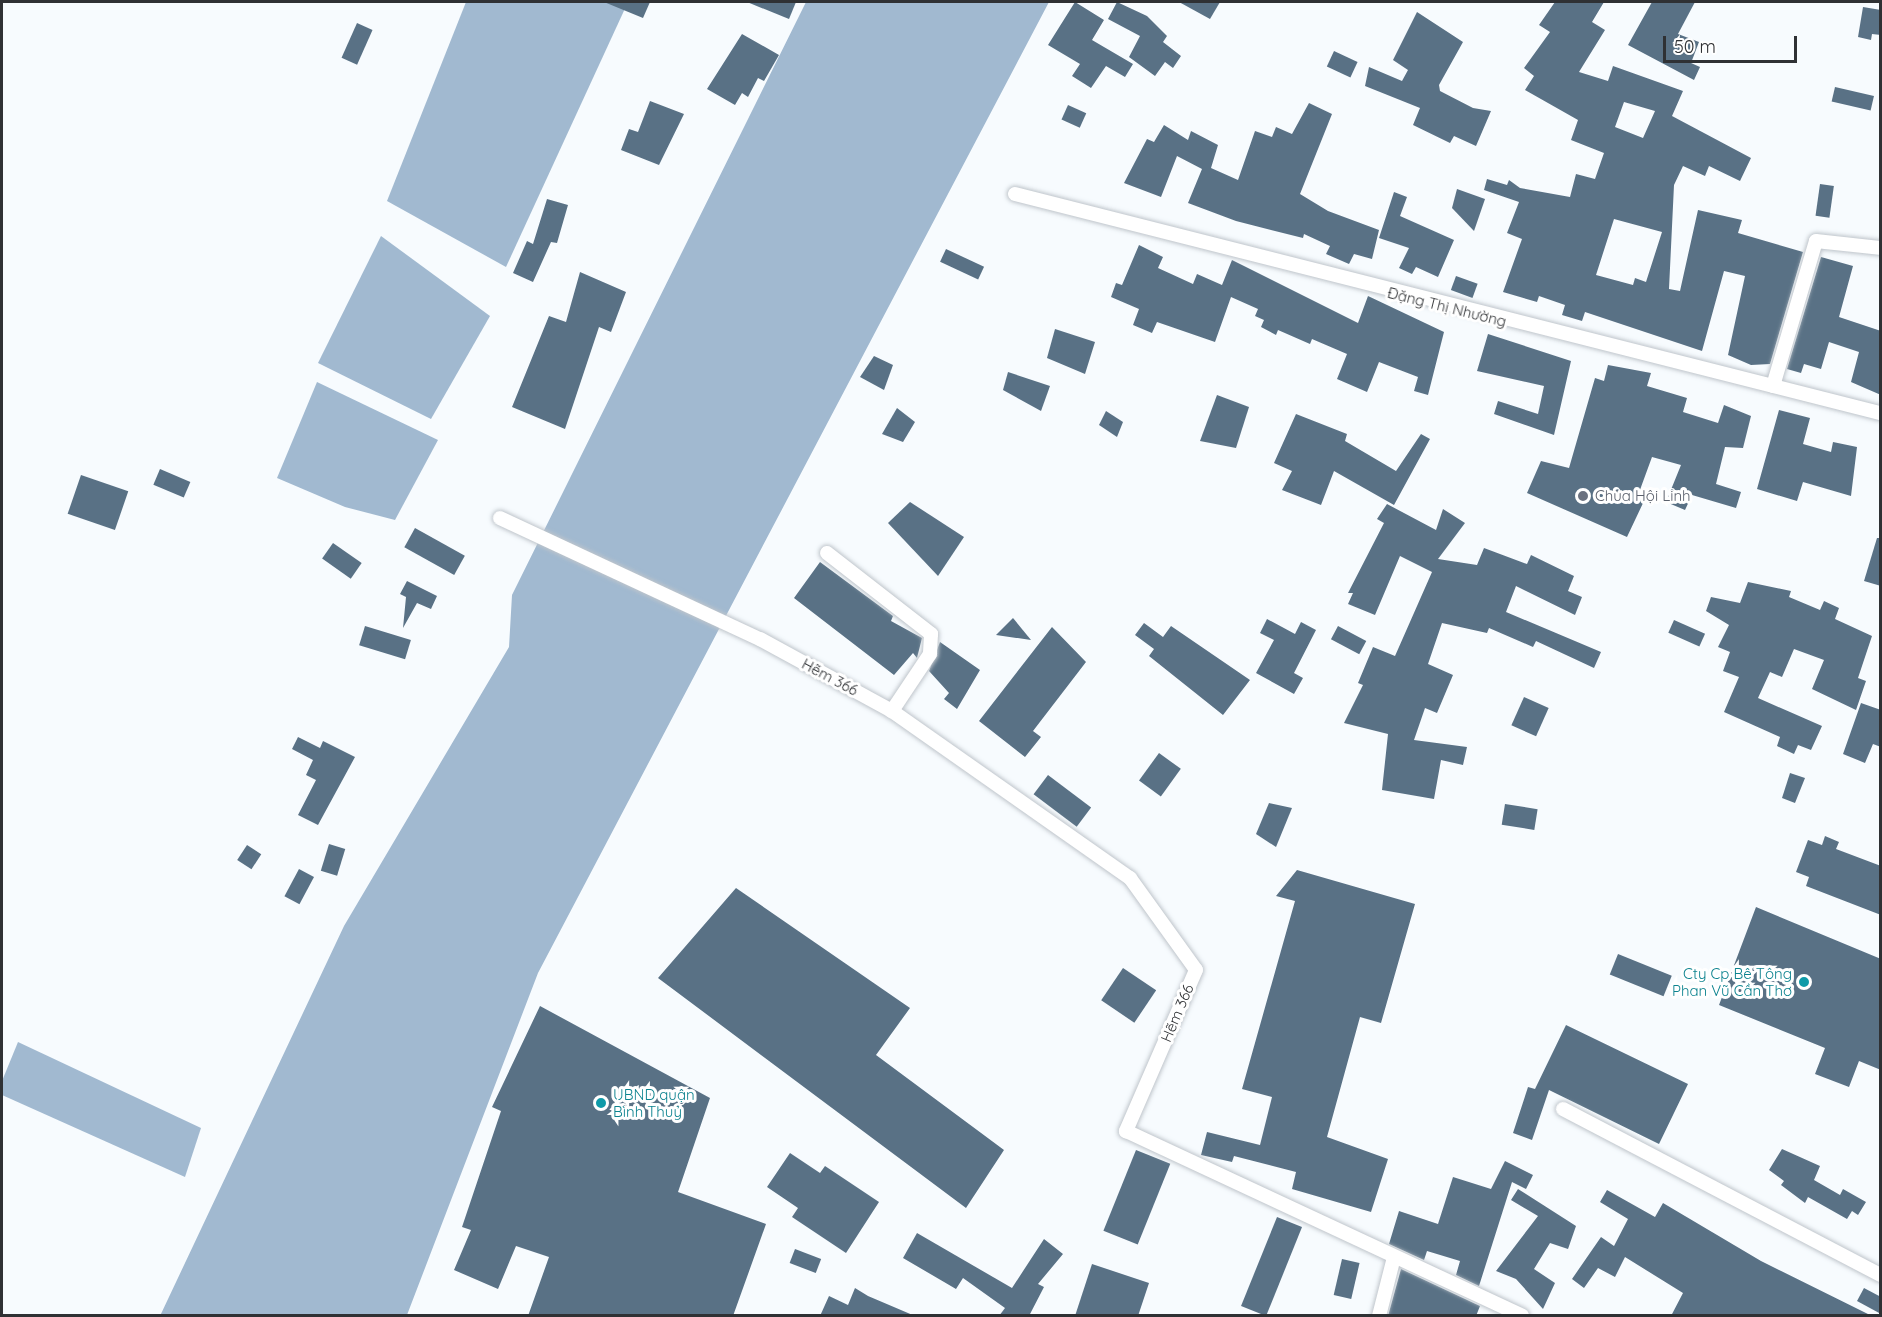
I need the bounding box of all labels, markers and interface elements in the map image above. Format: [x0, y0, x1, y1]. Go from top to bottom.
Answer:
scale bar [1666, 24, 1800, 62]
text: 50 m [1674, 35, 1716, 58]
street label: Đặng Thị Nhường [1386, 284, 1508, 330]
place label: Chùa Hội Linh [1595, 487, 1691, 505]
marker: Chùa Hội Linh [1576, 489, 1590, 503]
street label: Hẽm 366 [799, 655, 861, 699]
place label: Cty Cp Bê Tông Phan Vũ Cần Thơ [1672, 964, 1792, 999]
marker: Cty Cp Bê Tông Phan Vũ Cần Thơ [1797, 975, 1811, 989]
street label: Hẽm 366 [1157, 981, 1197, 1045]
place label: UBND quận Bình Thuỷ [613, 1085, 695, 1120]
marker: UBND quận Bình Thuỷ [594, 1096, 608, 1110]

